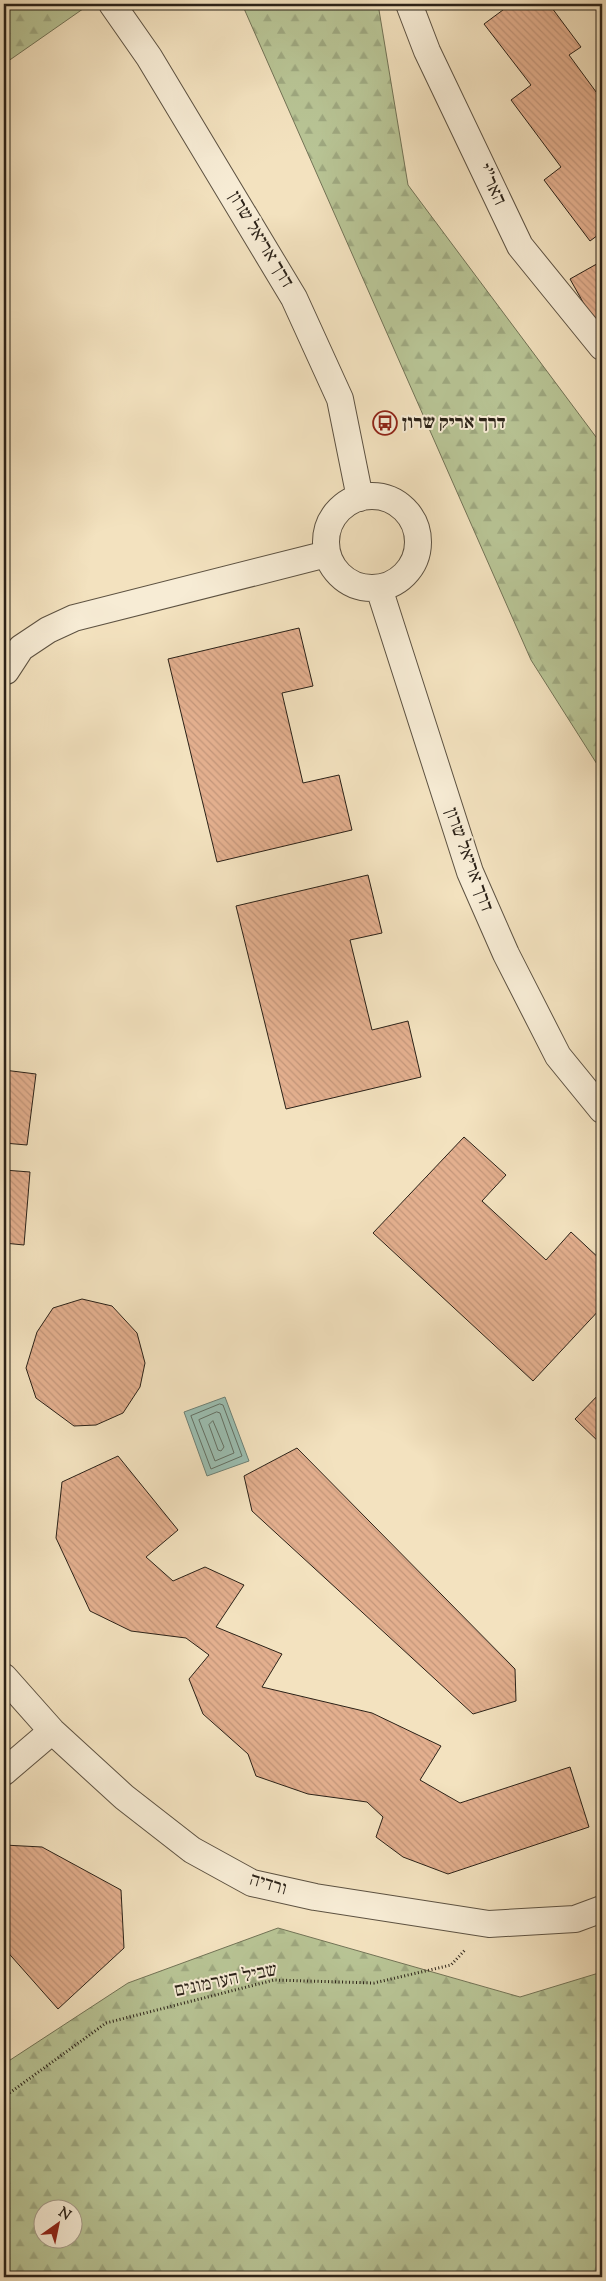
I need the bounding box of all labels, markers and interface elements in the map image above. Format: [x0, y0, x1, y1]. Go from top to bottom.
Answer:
street label: האר"י [470, 160, 512, 210]
street label: דרך אריאל שרון [220, 186, 300, 294]
bus stop icon: דרך אריק שרון [372, 410, 398, 436]
place label: דרך אריק שרון [402, 410, 506, 437]
street label: דרך אריאל שרון [437, 804, 499, 916]
street label: ורדיה [246, 1867, 290, 1903]
street label: שביל הערמונים [172, 1957, 280, 2005]
north arrow [32, 2198, 82, 2248]
text: N [54, 2203, 74, 2226]

